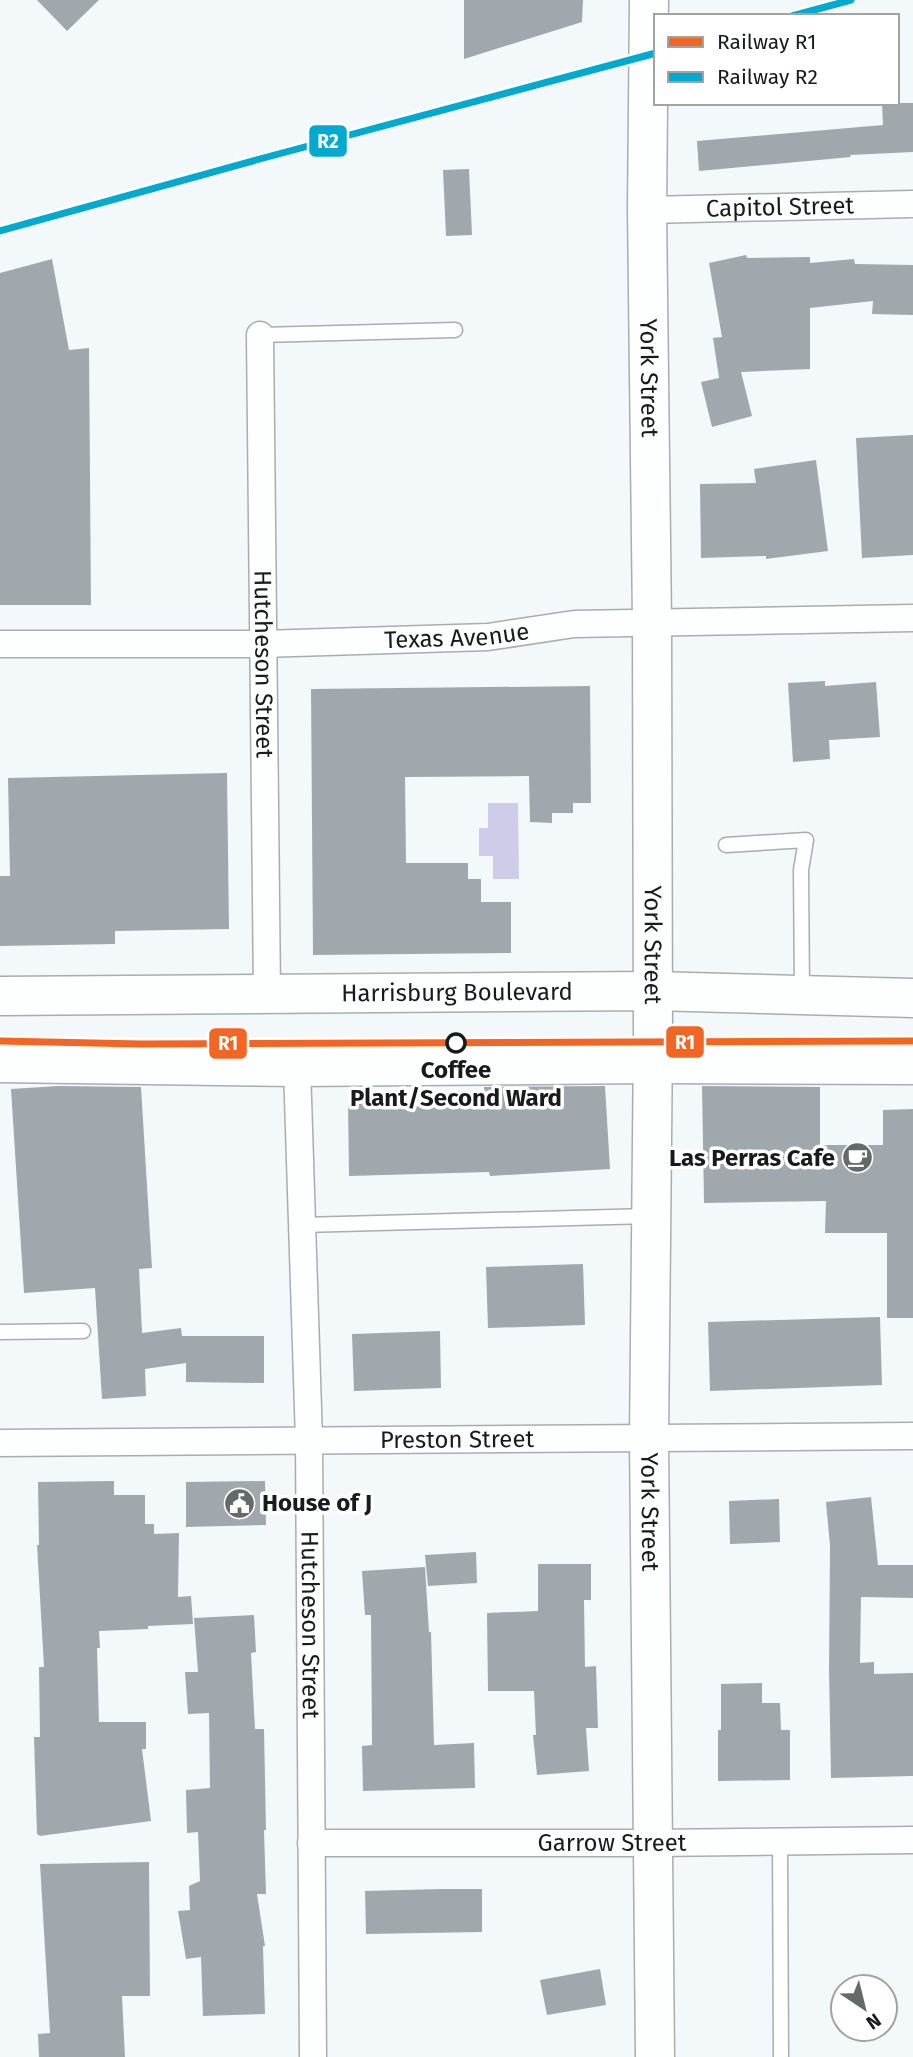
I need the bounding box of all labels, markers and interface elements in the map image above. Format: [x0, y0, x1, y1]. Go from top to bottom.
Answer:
legend [654, 14, 899, 105]
text: Railway R1 [717, 29, 816, 55]
text: Railway R2 [717, 64, 818, 90]
line badge: R2 [308, 124, 348, 158]
text: R2 [317, 130, 339, 153]
street label: Capitol Street [706, 191, 855, 223]
street label: York Street [634, 318, 664, 438]
street label: Hutcheson Street [248, 570, 279, 759]
street label: Texas Avenue [384, 617, 531, 654]
street label: York Street [639, 885, 667, 1005]
street label: Harrisburg Boulevard [341, 978, 573, 1007]
line badge: R1 [665, 1025, 705, 1059]
line badge: R1 [208, 1027, 248, 1060]
text: R1 [675, 1031, 695, 1054]
text: R1 [218, 1032, 238, 1055]
marker: Coffee Plant/Second Ward [446, 1033, 466, 1053]
place label: Coffee Plant/Second Ward [350, 1056, 562, 1112]
cafe icon: Las Perras Cafe [841, 1141, 875, 1175]
place label: Las Perras Cafe [669, 1144, 835, 1172]
street label: Preston Street [380, 1425, 535, 1454]
street label: York Street [635, 1452, 664, 1572]
public building icon: House of J [222, 1486, 256, 1520]
place label: House of J [262, 1489, 372, 1517]
street label: Hutcheson Street [296, 1531, 325, 1719]
street label: Garrow Street [538, 1829, 687, 1857]
north arrow [829, 1973, 899, 2043]
text: N [862, 2008, 885, 2035]

